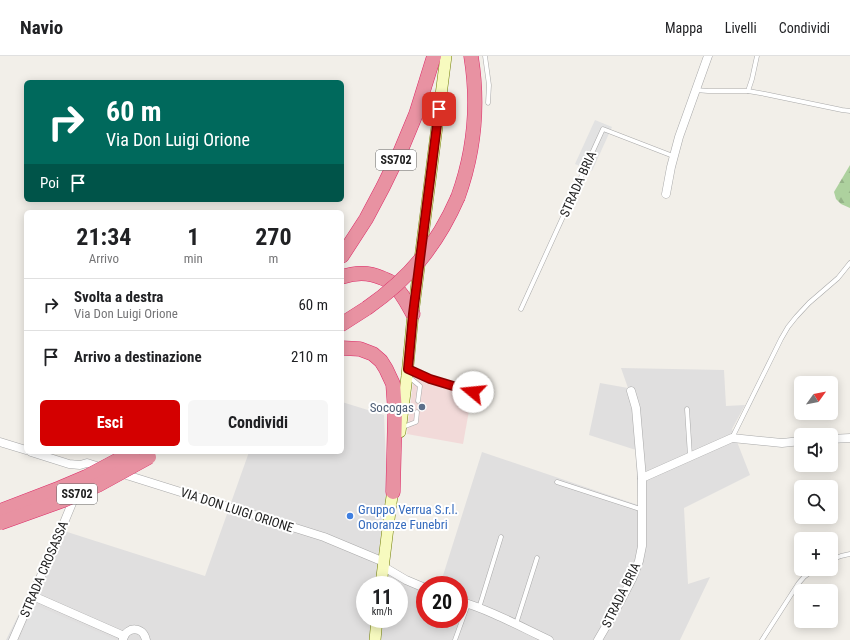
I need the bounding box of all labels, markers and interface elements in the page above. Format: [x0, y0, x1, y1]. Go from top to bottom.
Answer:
text: Navio [20, 16, 63, 39]
text: Mappa [665, 20, 703, 36]
text: Livelli [725, 20, 757, 36]
text: Condividi [779, 20, 830, 36]
pin [422, 92, 456, 126]
text: 60 m [106, 95, 162, 128]
icon: right [40, 96, 92, 148]
icon: arrive [428, 98, 450, 120]
text: Via Don Luigi Orione [106, 129, 250, 150]
street label: STRADA BRIA [557, 148, 599, 219]
road number: SS702 [376, 150, 416, 170]
icon: arrive [67, 172, 89, 194]
text: Poi [40, 174, 59, 192]
text: 21:34 [76, 223, 131, 251]
text: 1 [187, 223, 199, 251]
text: 270 [255, 223, 292, 251]
text: Arrivo [89, 251, 119, 266]
text: min [184, 251, 203, 266]
text: m [269, 251, 278, 266]
text: Svolta a destra [74, 288, 163, 306]
icon: right [40, 294, 62, 316]
text: 60 m [298, 296, 328, 314]
text: Via Don Luigi Orione [74, 306, 178, 321]
icon: arrive [40, 346, 62, 368]
text: Arrivo a destinazione [74, 348, 202, 366]
text: 210 m [291, 348, 328, 366]
position arrow [452, 371, 494, 413]
north arrow [794, 376, 838, 420]
map controls [794, 376, 838, 628]
button: Esci [40, 400, 180, 446]
button: Condividi [188, 400, 328, 446]
place label: Socogas [370, 400, 414, 415]
marker: Socogas [417, 402, 427, 412]
button: sound [794, 428, 838, 472]
button: search [794, 480, 838, 524]
road number: SS702 [57, 484, 97, 504]
street label: VIA DON LUIGI ORIONE [179, 485, 295, 535]
place label: Gruppo Verrua S.r.l. Onoranze Funebri [358, 502, 458, 532]
marker: Gruppo Verrua S.r.l. Onoranze Funebri [345, 511, 355, 521]
street label: STRADA CROSASSA [17, 518, 71, 619]
button: + [794, 532, 838, 576]
street label: STRADA BRIA [599, 560, 643, 630]
speed limit sign: 20 [416, 576, 468, 628]
button: − [794, 584, 838, 628]
text: 11 [372, 585, 392, 609]
text: km/h [372, 606, 392, 617]

